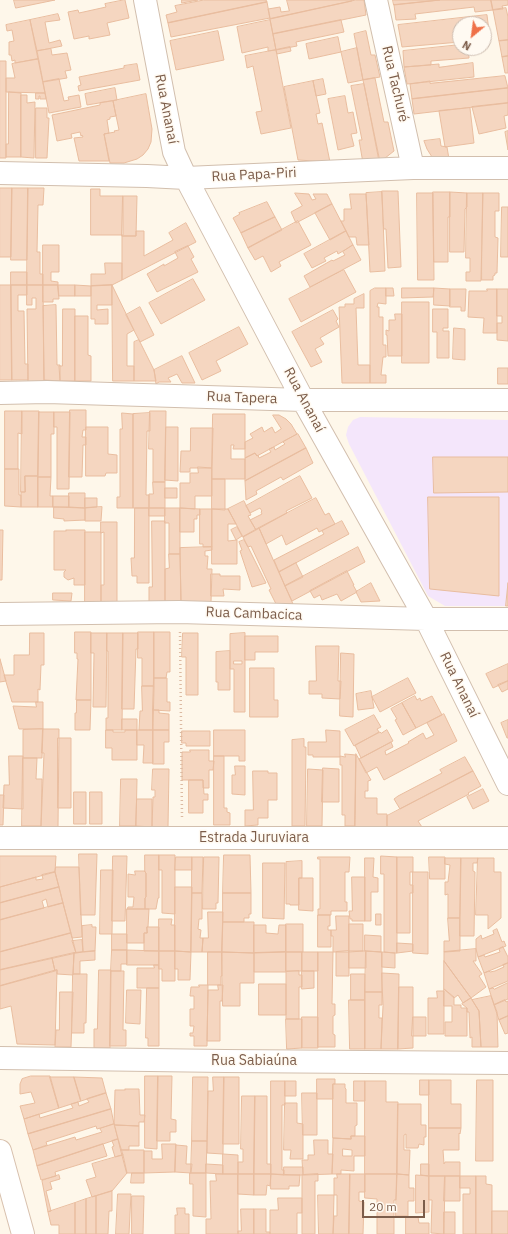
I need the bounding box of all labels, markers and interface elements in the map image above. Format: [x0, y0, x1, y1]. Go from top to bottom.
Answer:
north arrow [452, 16, 492, 56]
text: N [460, 38, 474, 54]
street label: Rua Tachuré [378, 44, 412, 124]
street label: Rua Ananaí [151, 73, 181, 145]
street label: Rua Papa-Piri [211, 164, 297, 186]
street label: Rua Ananaí [280, 365, 328, 435]
street label: Rua Tapera [206, 388, 278, 408]
street label: Rua Cambacica [205, 604, 303, 624]
street label: Rua Ananaí [436, 649, 482, 721]
street label: Estrada Juruviara [199, 830, 309, 846]
street label: Rua Sabiaúna [211, 1053, 297, 1069]
scale bar [364, 1192, 427, 1218]
text: 20 m [369, 1199, 397, 1214]

